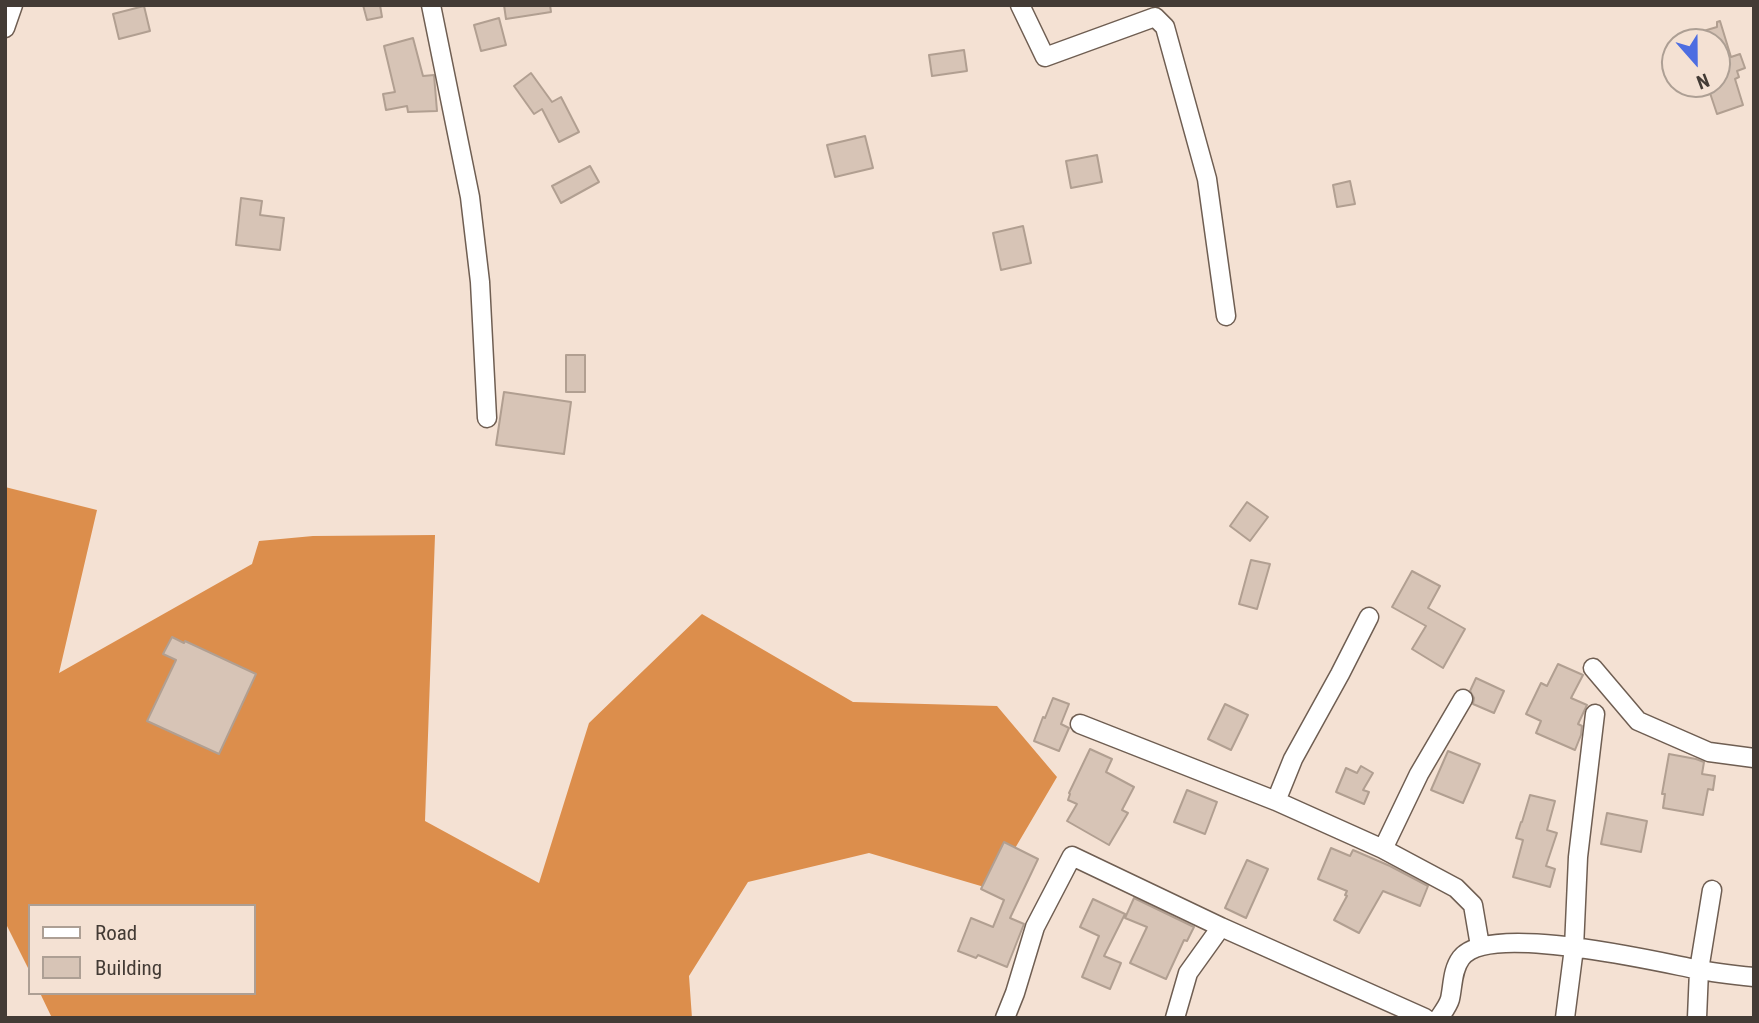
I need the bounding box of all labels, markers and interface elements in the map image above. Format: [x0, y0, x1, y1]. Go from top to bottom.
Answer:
north arrow [1661, 28, 1731, 98]
text: N [1693, 68, 1713, 94]
legend [28, 904, 256, 995]
text: Road [95, 921, 137, 945]
text: Building [95, 956, 162, 980]

